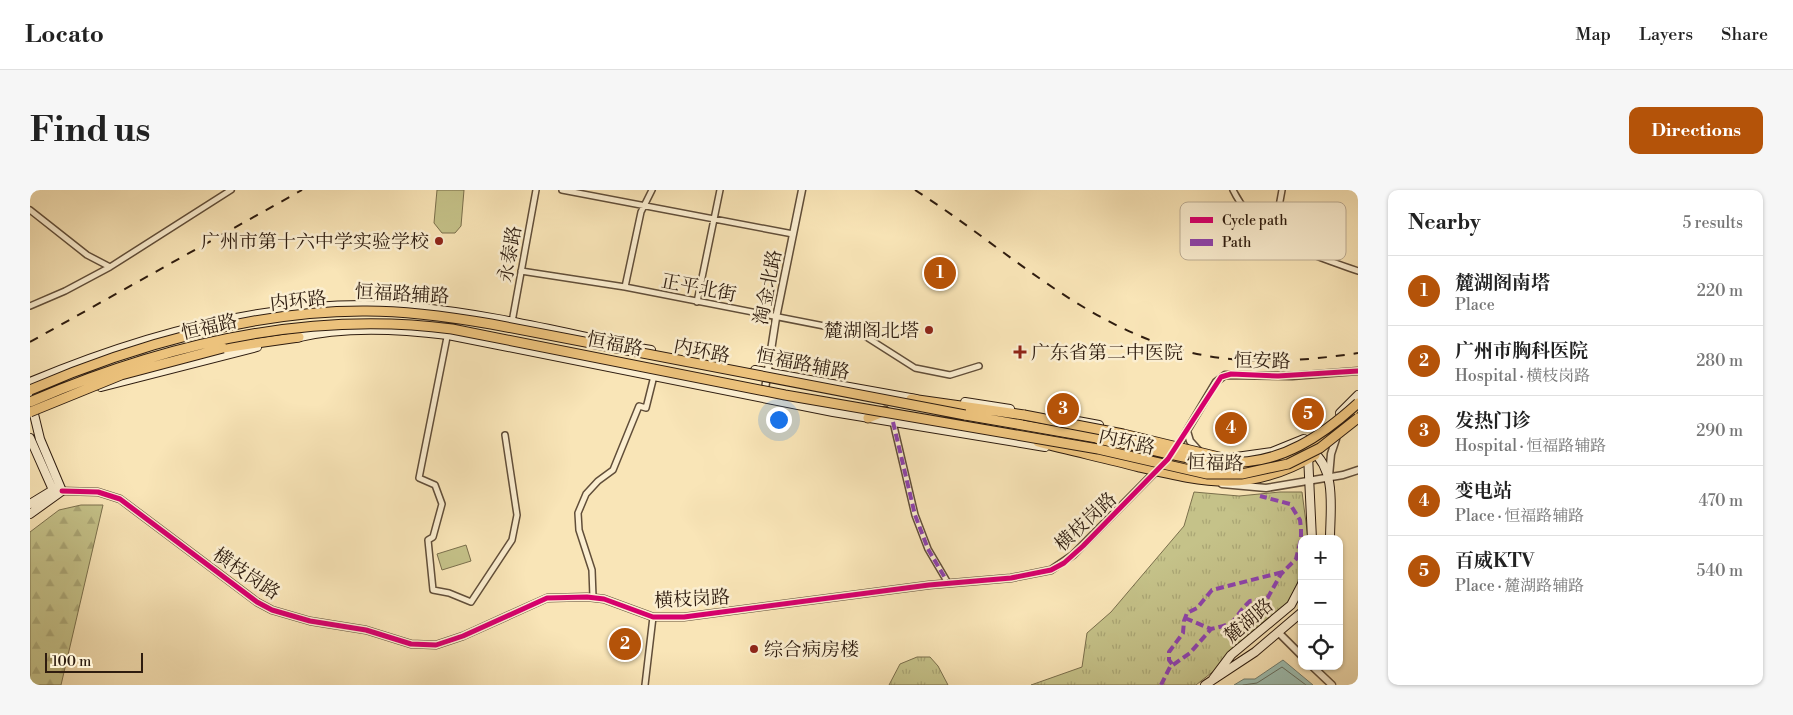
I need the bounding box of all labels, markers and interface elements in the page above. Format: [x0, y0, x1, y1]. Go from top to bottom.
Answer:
text: Locato [25, 20, 104, 50]
text: Map [1576, 23, 1611, 46]
text: Layers [1639, 23, 1693, 46]
text: Share [1721, 23, 1768, 46]
button: Directions [1629, 107, 1763, 154]
text: Find us [30, 109, 150, 152]
legend [1180, 202, 1346, 260]
text: Nearby [1408, 210, 1481, 236]
text: Cycle path [1222, 212, 1288, 230]
text: 5 results [1682, 213, 1743, 233]
street label: 永泰路 [493, 224, 527, 284]
place label: 广州市第十六中学实验学校 [201, 230, 429, 254]
text: Path [1222, 234, 1252, 252]
marker: 广州市第十六中学实验学校 [433, 235, 445, 247]
street label: 淘金北路 [749, 248, 787, 327]
pin: 1 [924, 254, 956, 292]
street label: 正平北街 [659, 269, 738, 307]
text: 麓湖阁南塔 [1455, 271, 1550, 295]
street label: 恒福路辅路 [354, 280, 450, 308]
text: 1 [1420, 281, 1428, 301]
text: 220 m [1697, 281, 1743, 301]
street label: 内环路 [268, 286, 328, 316]
text: Place [1455, 295, 1495, 315]
street label: 恒福路 [179, 309, 240, 345]
place label: 麓湖阁北塔 [824, 319, 919, 343]
marker: 麓湖阁北塔 [923, 324, 935, 336]
street label: 恒福路 [585, 327, 645, 361]
street label: 内环路 [672, 334, 732, 368]
text: 广州市胸科医院 [1455, 339, 1588, 363]
place label: 广东省第二中医院 [1031, 341, 1183, 365]
street label: 恒福路辅路 [754, 343, 852, 385]
marker: 广东省第二中医院 [1013, 345, 1027, 359]
street label: 恒安路 [1233, 349, 1291, 373]
text: 2 [1419, 351, 1429, 371]
text: 280 m [1696, 351, 1743, 371]
text: Hospital · 横枝岗路 [1455, 366, 1590, 386]
pin: 3 [1047, 390, 1079, 428]
pin: 5 [1292, 395, 1324, 433]
your location [766, 407, 792, 433]
pin: 4 [1215, 409, 1247, 447]
text: 发热门诊 [1455, 409, 1531, 433]
text: 3 [1419, 421, 1429, 441]
text: 290 m [1696, 421, 1743, 441]
street label: 内环路 [1096, 424, 1157, 460]
text: Hospital · 恒福路辅路 [1455, 436, 1606, 456]
street label: 恒福路 [1186, 450, 1244, 476]
text: 变电站 [1455, 479, 1512, 503]
street label: 横枝岗路 [1050, 487, 1122, 556]
text: 4 [1419, 491, 1429, 511]
text: 470 m [1699, 491, 1743, 511]
text: Place · 恒福路辅路 [1455, 506, 1584, 526]
map controls [1298, 535, 1343, 670]
button: + [1298, 535, 1343, 580]
street label: 横枝岗路 [208, 543, 285, 605]
text: 百威KTV [1455, 549, 1534, 573]
text: 5 [1419, 561, 1429, 581]
text: 540 m [1696, 561, 1743, 581]
text: Place · 麓湖路辅路 [1455, 576, 1584, 596]
button: − [1298, 580, 1343, 625]
street label: 横枝岗路 [653, 585, 731, 613]
street label: 麓湖路 [1219, 593, 1278, 648]
pin: 2 [609, 625, 641, 663]
button: locate [1298, 625, 1343, 670]
place label: 综合病房楼 [764, 638, 859, 662]
marker: 综合病房楼 [748, 643, 760, 655]
scale bar [45, 650, 142, 673]
text: 100 m [52, 653, 91, 671]

